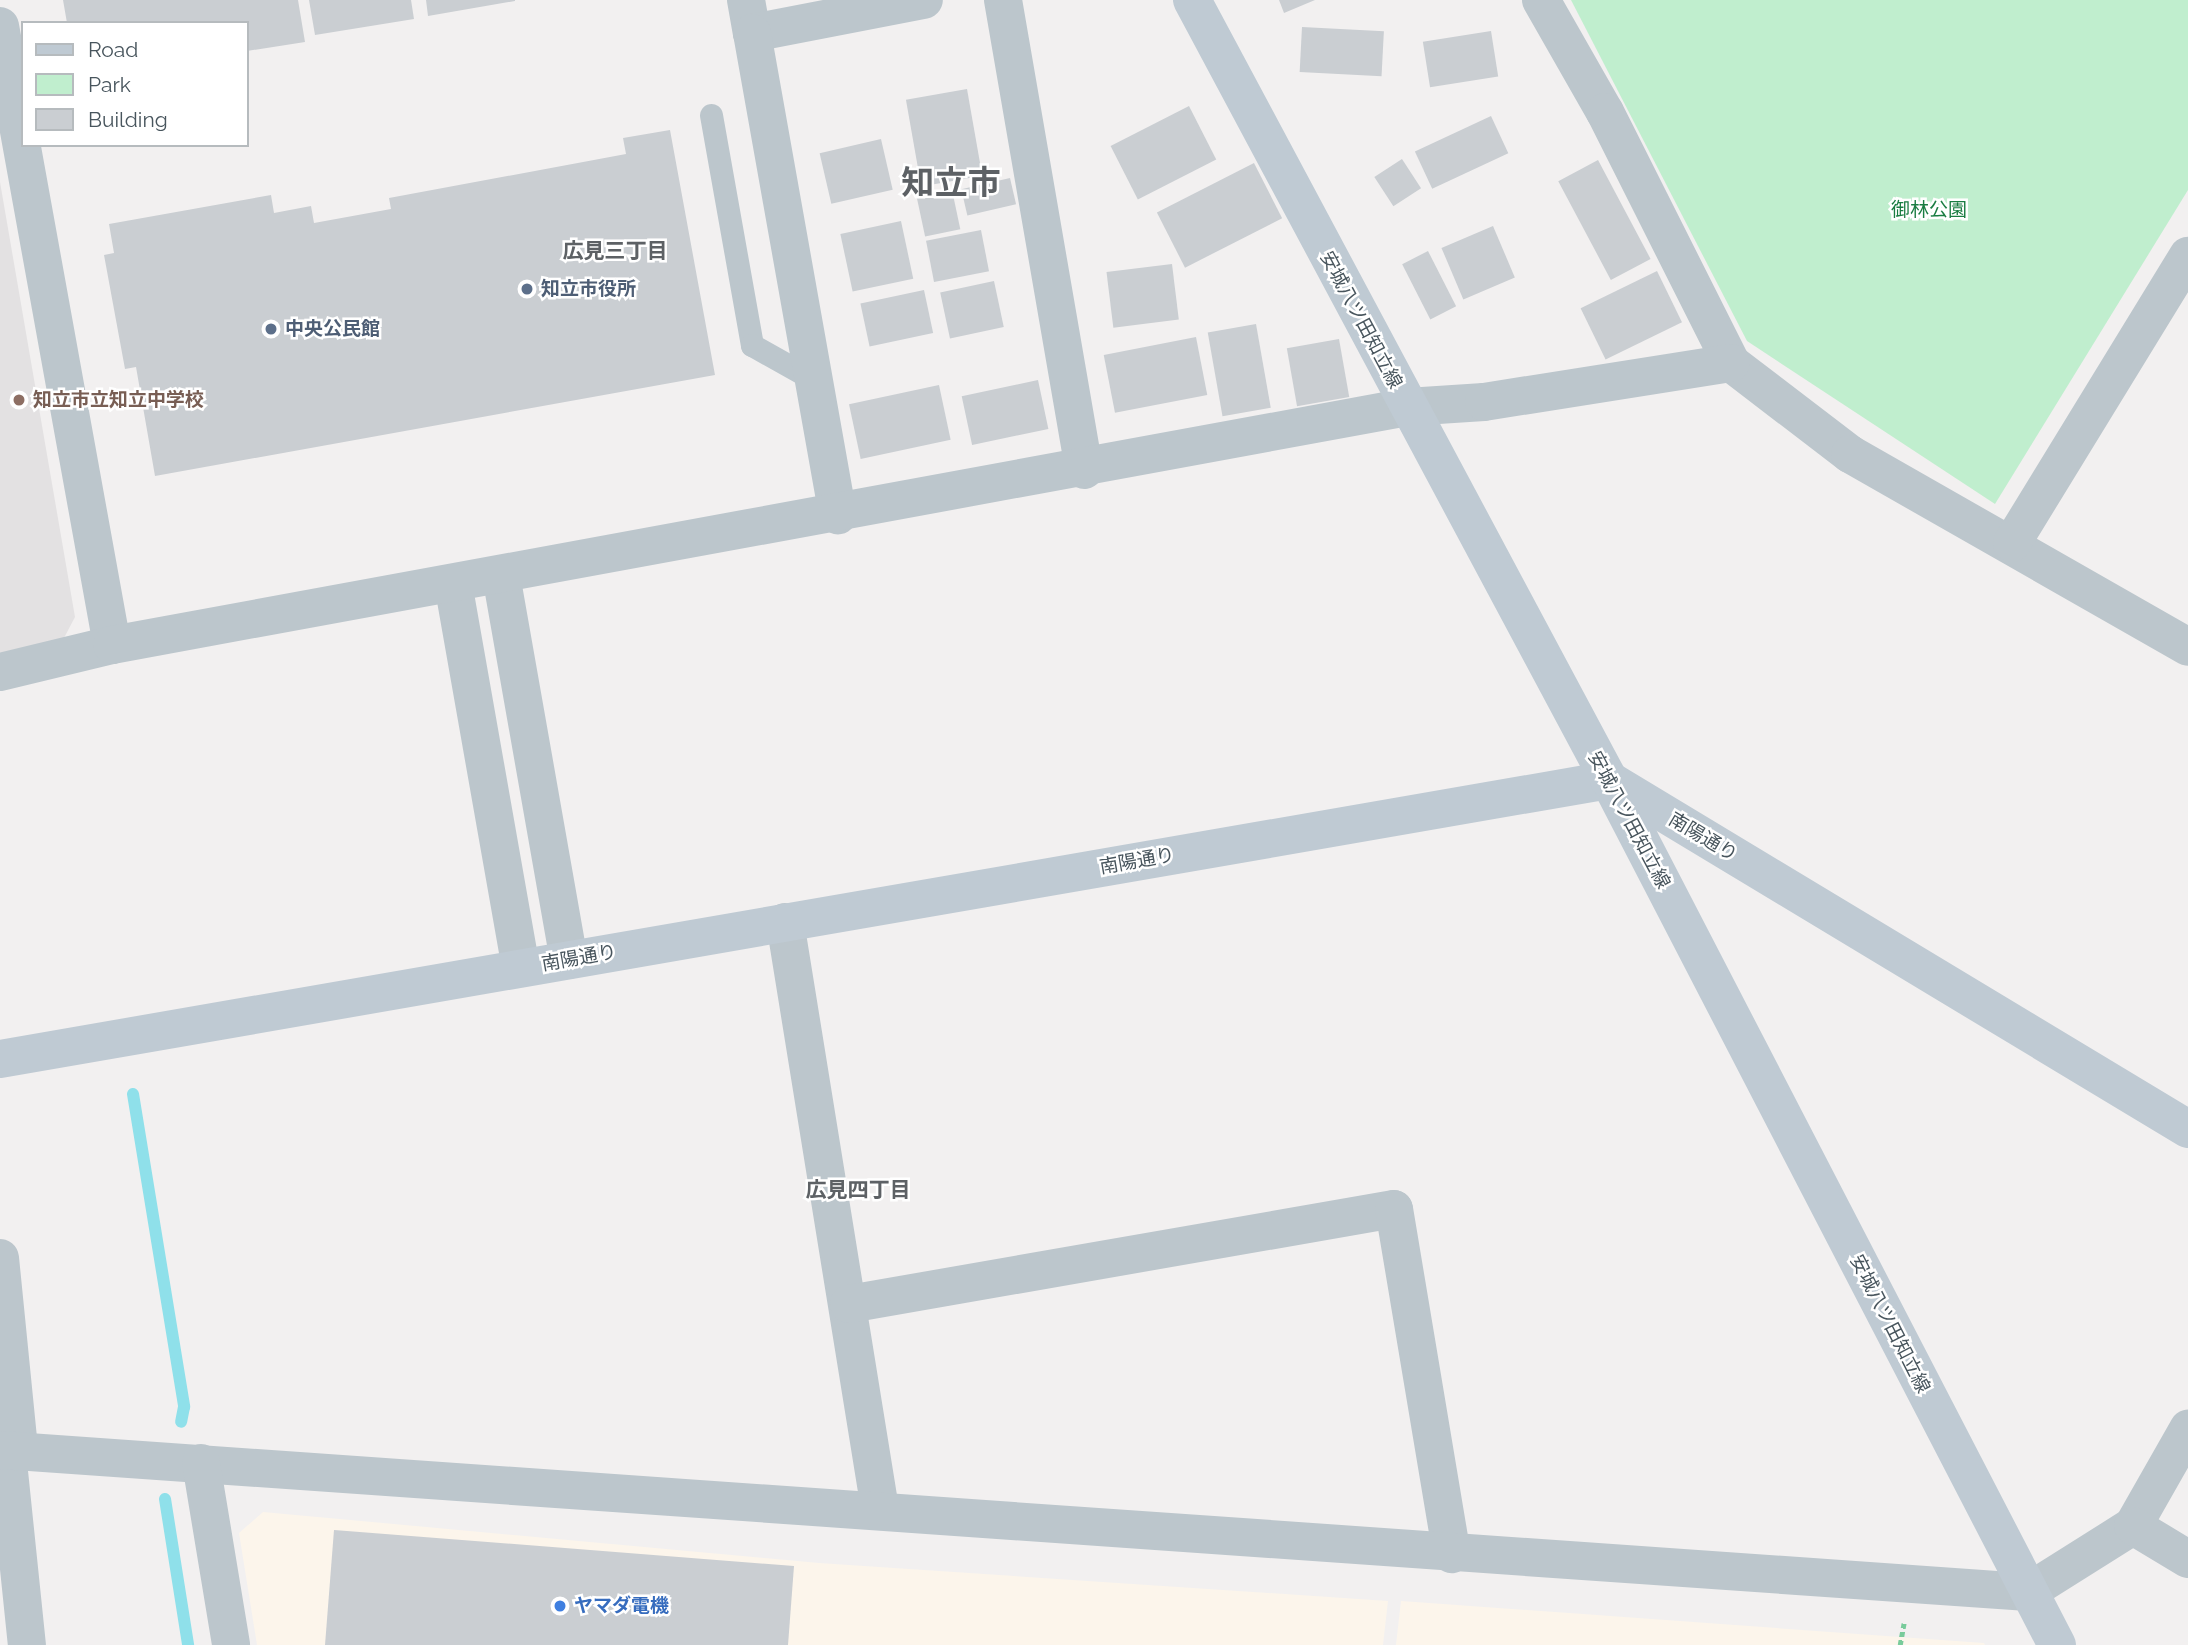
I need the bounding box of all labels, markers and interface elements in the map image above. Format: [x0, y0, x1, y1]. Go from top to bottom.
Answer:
legend [21, 21, 248, 147]
text: Road [88, 37, 138, 62]
text: Park [88, 72, 131, 97]
text: Building [88, 107, 168, 132]
district label: 知立市 [902, 163, 1000, 203]
park label: 御林公園 [1891, 199, 1967, 221]
district label: 広見三丁目 [563, 238, 667, 264]
street label: 安城八ツ田知立線 [1315, 248, 1407, 392]
place label: 知立市役所 [541, 278, 636, 300]
marker: 知立市役所 [519, 281, 535, 297]
place label: 中央公民館 [285, 318, 380, 340]
marker: 中央公民館 [263, 321, 279, 337]
place label: 知立市立知立中学校 [33, 389, 204, 411]
marker: 知立市立知立中学校 [11, 392, 27, 408]
street label: 安城八ツ田知立線 [1583, 748, 1675, 892]
street label: 南陽通り [1665, 808, 1741, 866]
street label: 南陽通り [1098, 843, 1176, 879]
street label: 南陽通り [540, 940, 618, 976]
district label: 広見四丁目 [806, 1177, 910, 1203]
street label: 安城八ツ田知立線 [1845, 1251, 1935, 1397]
place label: ヤマダ電機 [574, 1595, 669, 1617]
marker: ヤマダ電機 [552, 1598, 568, 1614]

